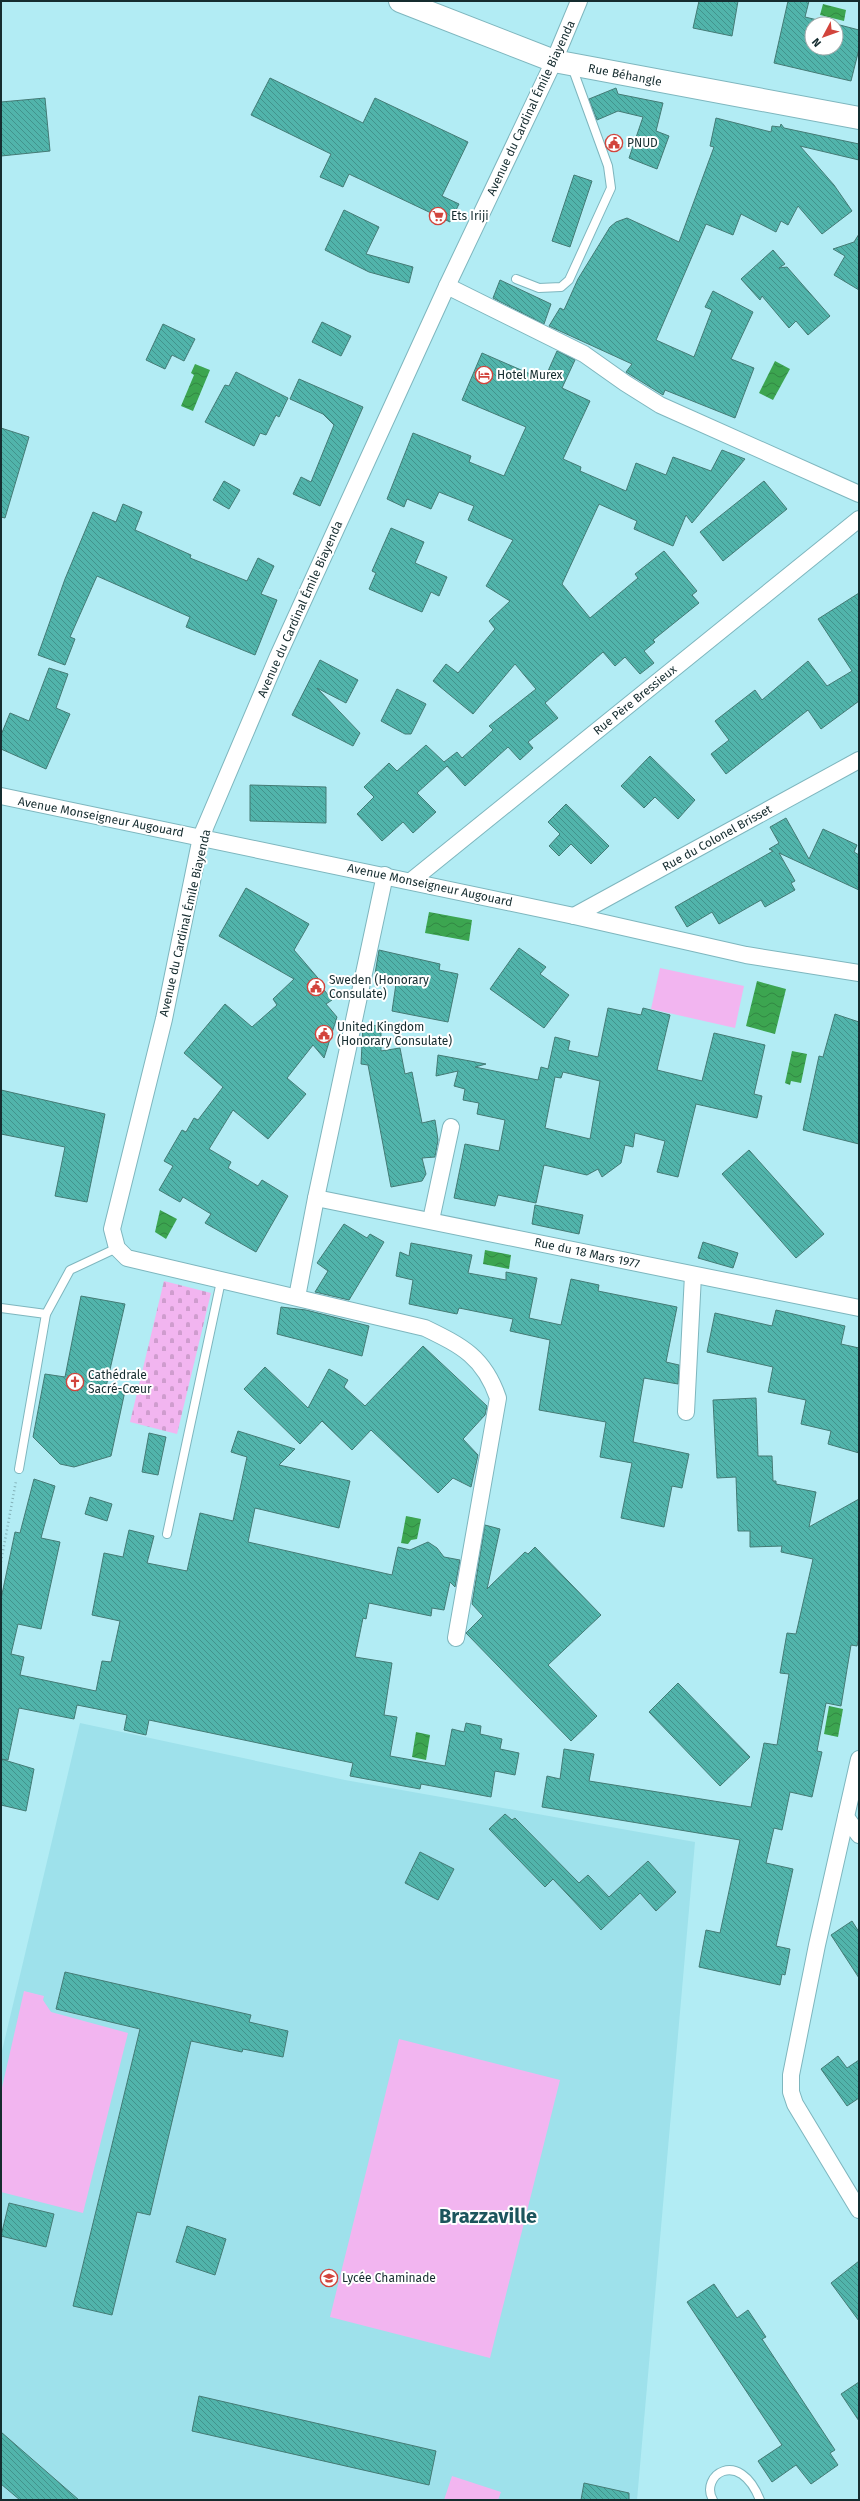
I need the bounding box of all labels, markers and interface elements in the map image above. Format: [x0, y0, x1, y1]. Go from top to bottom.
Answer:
north arrow [804, 16, 844, 56]
street label: Avenue du Cardinal Émile Biayenda [483, 18, 578, 198]
text: N [810, 35, 824, 49]
street label: Rue Béhangle [587, 61, 663, 89]
public building icon: PNUD [604, 133, 624, 153]
place label: PNUD [627, 136, 658, 150]
supermarket icon: Ets Iriji [428, 206, 448, 226]
place label: Ets Iriji [451, 209, 489, 223]
hotel icon: Hotel Murex [474, 365, 494, 385]
place label: Hotel Murex [497, 368, 563, 382]
street label: Avenue du Cardinal Émile Biayenda [254, 518, 345, 699]
street label: Rue Père Bressieux [591, 662, 680, 738]
street label: Avenue Monseigneur Augouard [17, 794, 185, 840]
street label: Rue du Colonel Brisset [660, 802, 775, 874]
street label: Avenue du Cardinal Émile Biayenda [156, 828, 213, 1018]
street label: Avenue Monseigneur Augouard [346, 861, 514, 909]
place label: Sweden (Honorary Consulate) [329, 973, 429, 1001]
public building icon: Sweden (Honorary Consulate) [306, 977, 326, 997]
place label: United Kingdom (Honorary Consulate) [337, 1020, 452, 1048]
public building icon: United Kingdom (Honorary Consulate) [314, 1024, 334, 1044]
street label: Rue du 18 Mars 1977 [533, 1235, 641, 1271]
place label: Cathédrale Sacré-Cœur [88, 1368, 152, 1396]
church icon: Cathédrale Sacré-Cœur [65, 1372, 85, 1392]
district label: Brazzaville [439, 2204, 537, 2228]
school or university icon: Lycée Chaminade [319, 2268, 339, 2288]
place label: Lycée Chaminade [342, 2271, 436, 2285]

